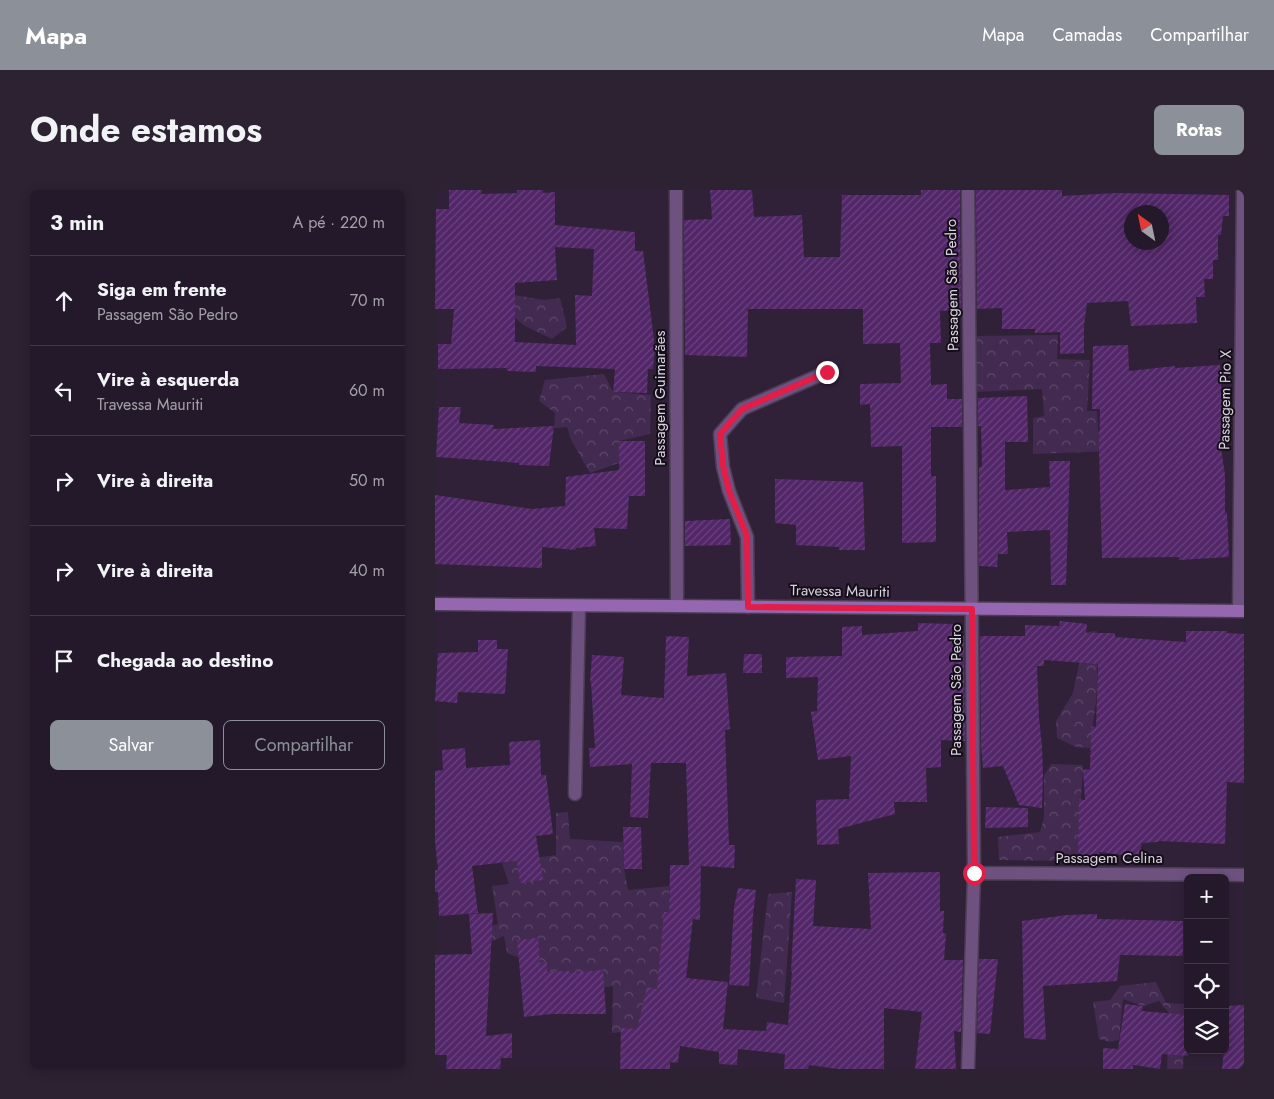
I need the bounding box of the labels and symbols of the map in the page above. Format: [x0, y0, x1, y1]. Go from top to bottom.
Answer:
north arrow [1124, 205, 1169, 250]
street label: Passagem São Pedro [940, 219, 964, 351]
street label: Passagem Guimarães [649, 330, 671, 466]
street label: Passagem Pio X [1213, 349, 1237, 450]
route end [816, 361, 839, 384]
street label: Travessa Mauriti [790, 579, 890, 603]
street label: Passagem São Pedro [945, 624, 967, 756]
street label: Passagem Celina [1055, 847, 1163, 869]
route start [963, 862, 986, 885]

